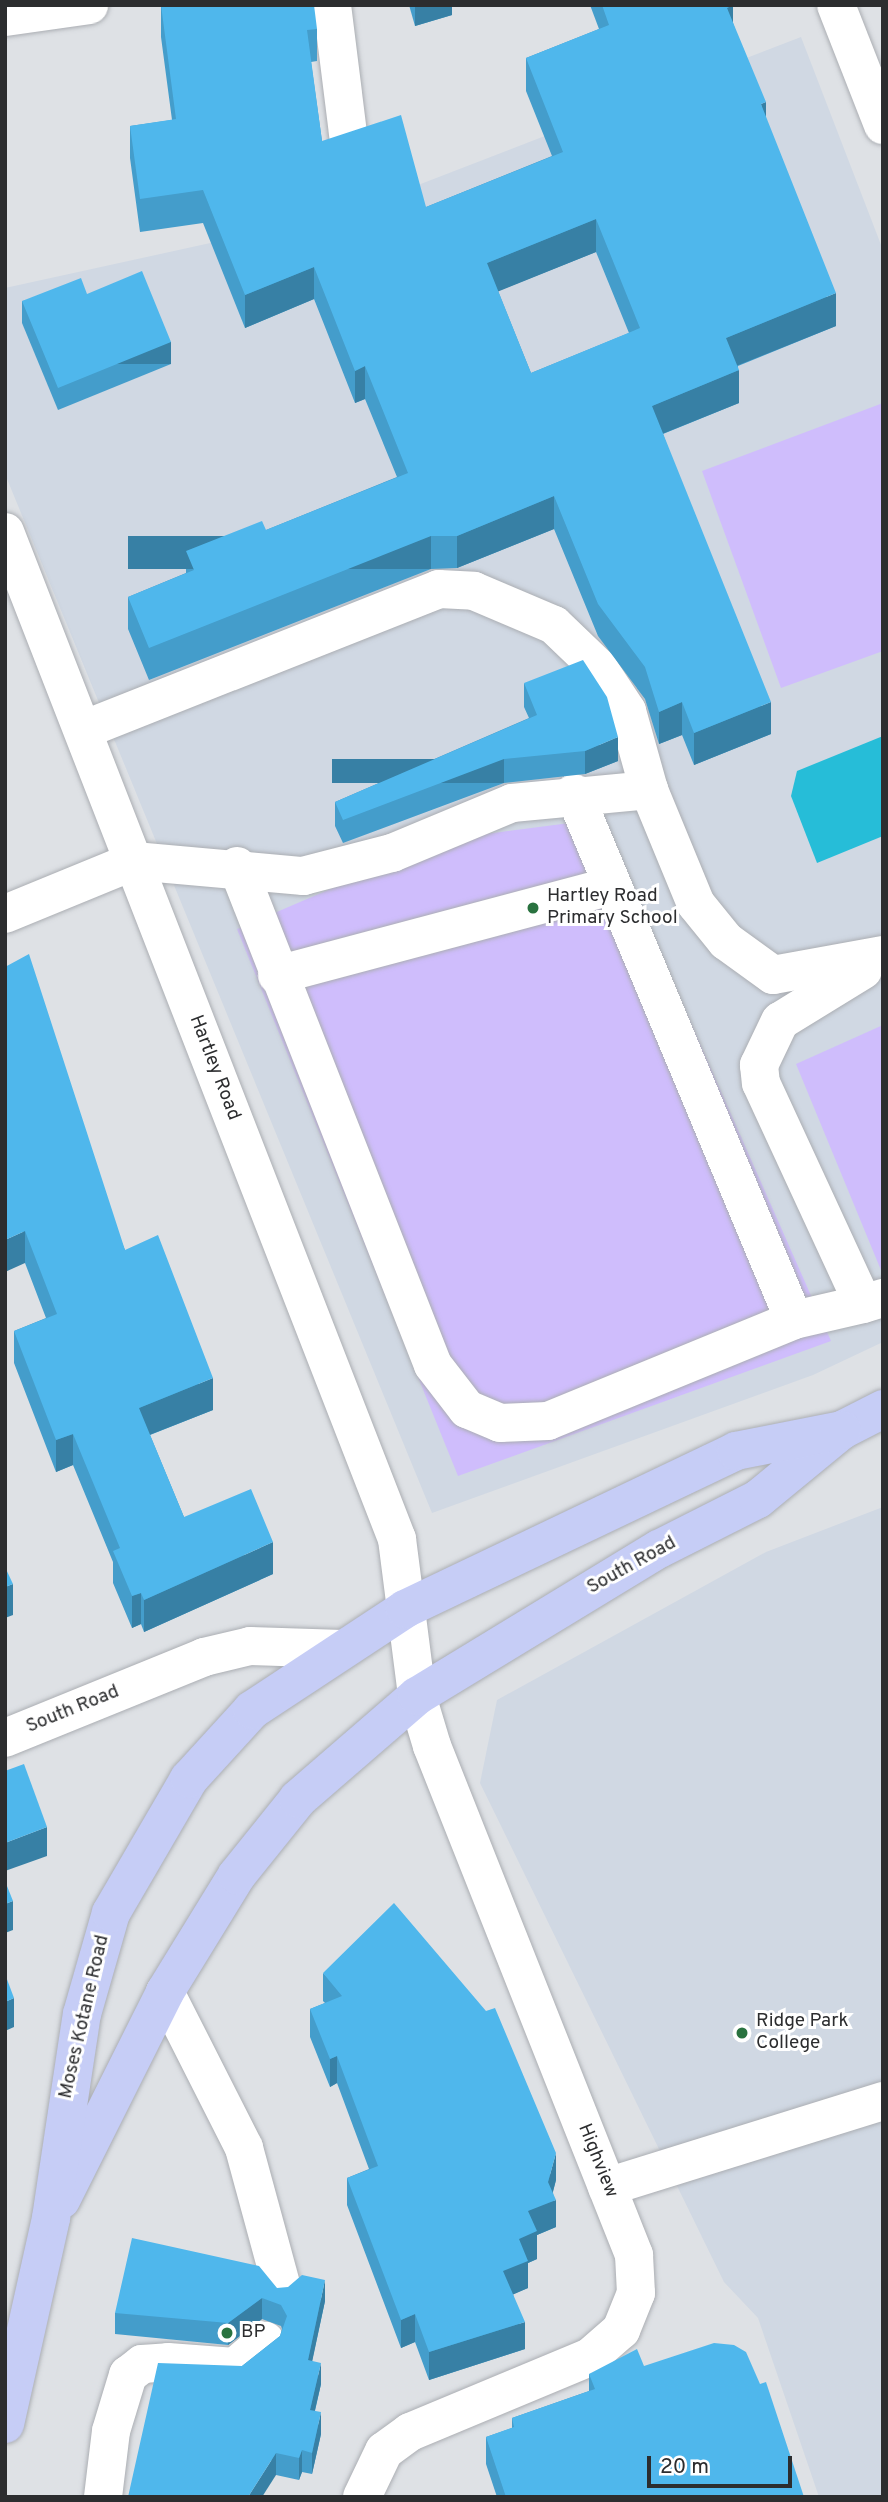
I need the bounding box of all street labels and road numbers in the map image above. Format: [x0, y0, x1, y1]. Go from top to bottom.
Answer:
street label: Hartley Road [184, 1012, 244, 1124]
street label: South Road [583, 1532, 681, 1600]
street label: South Road [23, 1681, 123, 1739]
street label: Moses Kotane Road [55, 1933, 115, 2101]
street label: Highview [572, 2121, 622, 2201]

